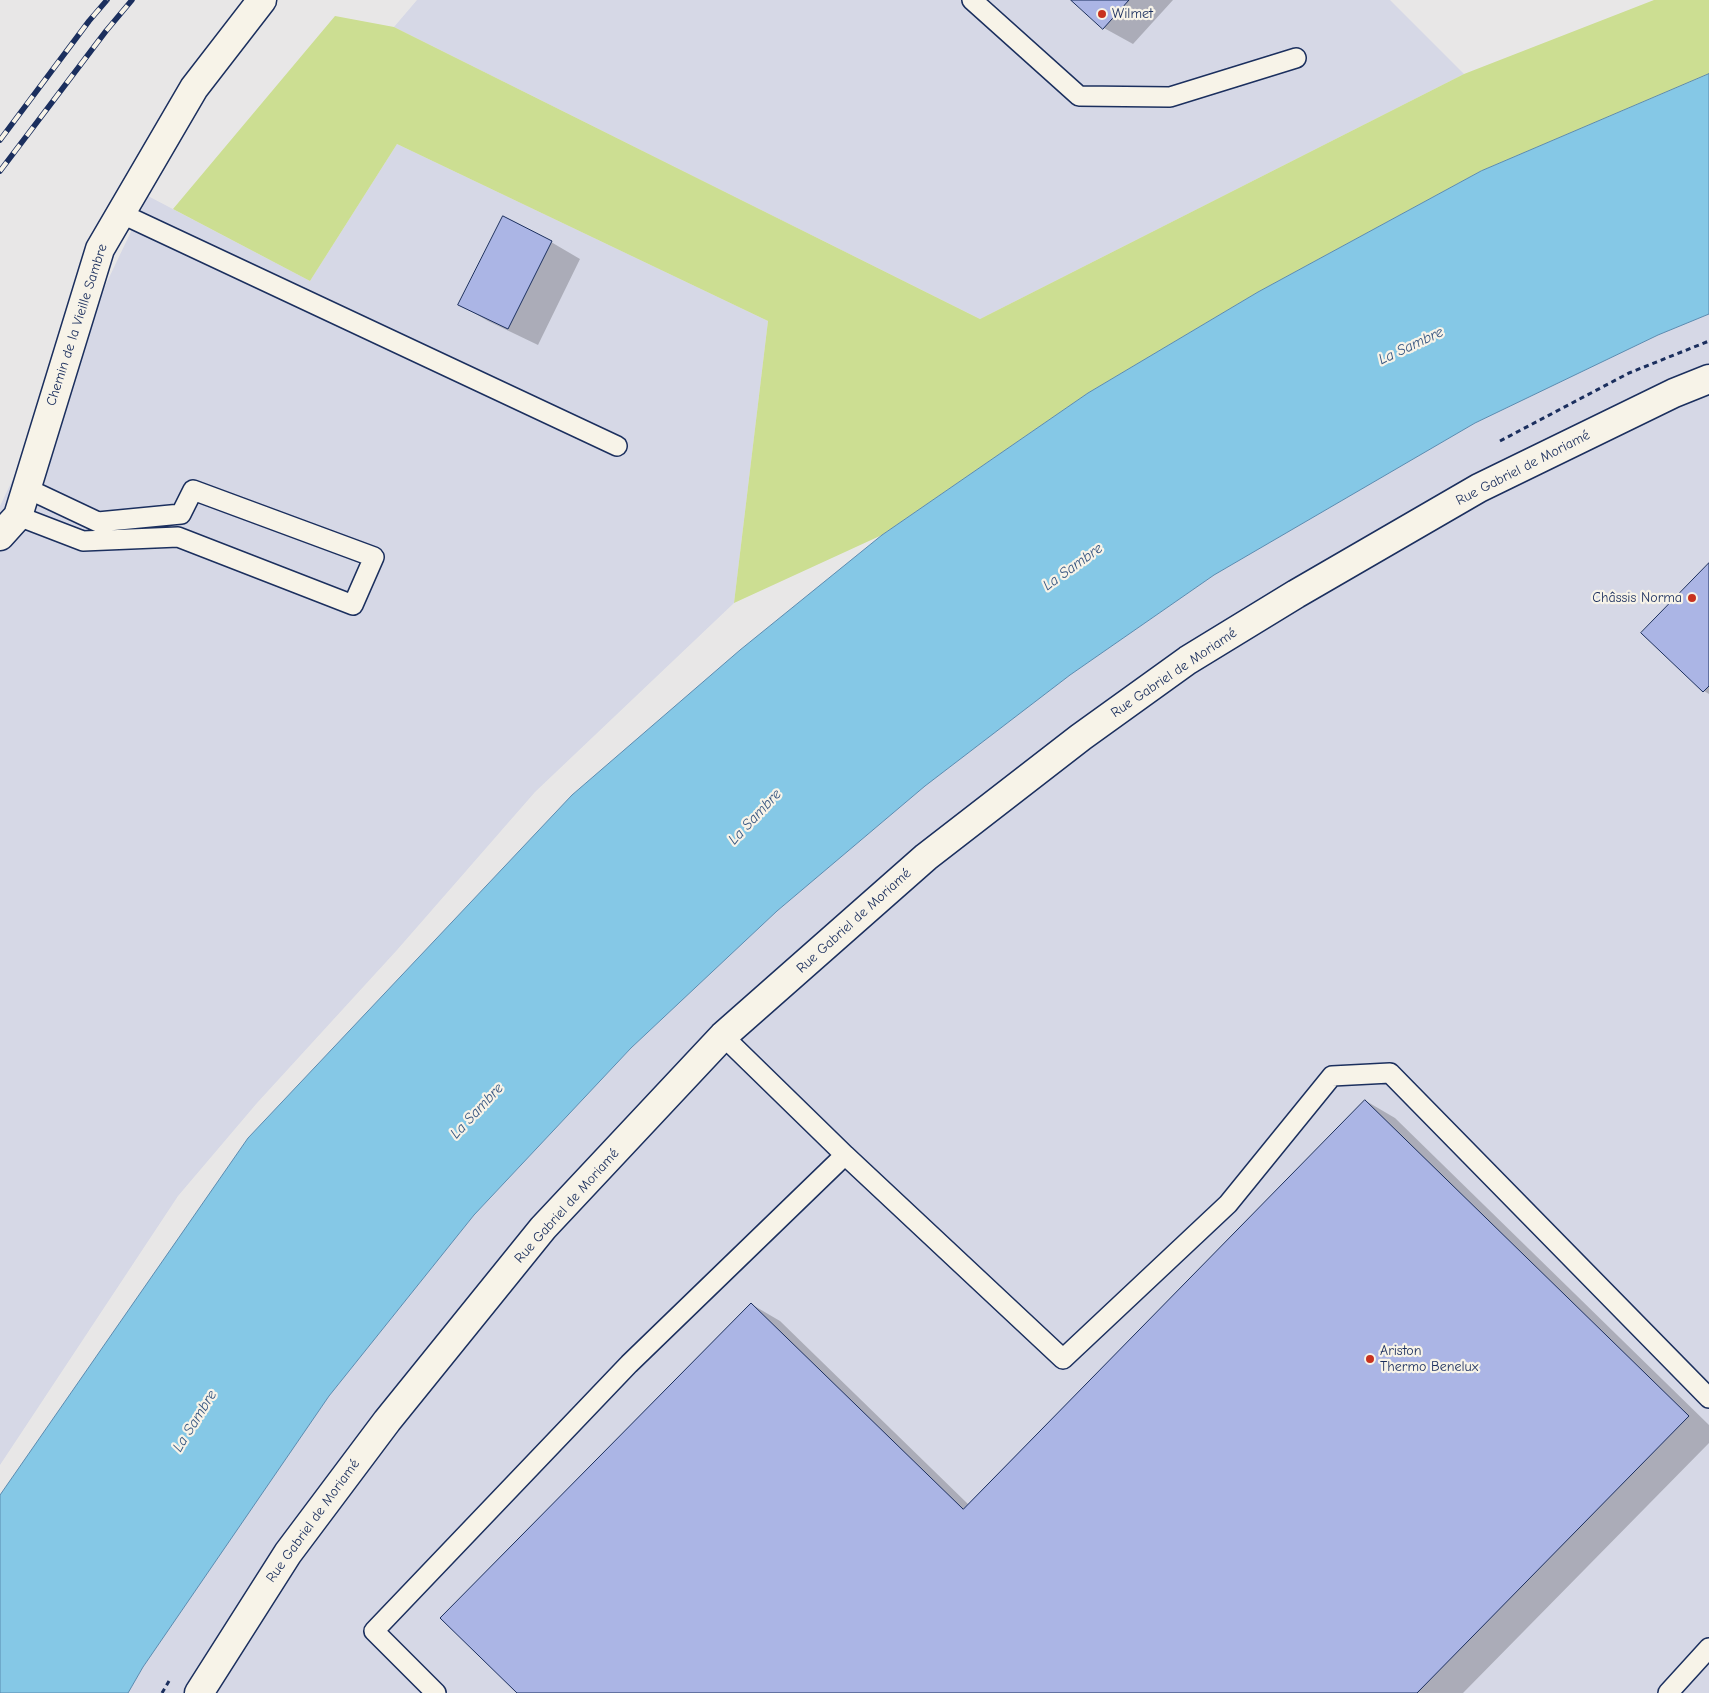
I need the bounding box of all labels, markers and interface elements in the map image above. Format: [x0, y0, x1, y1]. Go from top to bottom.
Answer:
place label: Wilmet [1112, 6, 1153, 22]
marker: Wilmet [1096, 8, 1108, 20]
street label: Chemin de la Vieille Sambre [43, 242, 111, 408]
water label: La Sambre [1376, 323, 1446, 369]
street label: Rue Gabriel de Moriamé [1453, 427, 1593, 509]
water label: La Sambre [1040, 539, 1106, 595]
place label: Châssis Norma [1592, 590, 1682, 606]
marker: Châssis Norma [1686, 592, 1698, 604]
street label: Rue Gabriel de Moriamé [1108, 625, 1240, 721]
water label: La Sambre [725, 785, 785, 849]
street label: Rue Gabriel de Moriamé [793, 865, 915, 977]
water label: La Sambre [447, 1079, 507, 1143]
street label: Rue Gabriel de Moriamé [511, 1145, 623, 1267]
place label: Ariston Thermo Benelux [1380, 1343, 1478, 1375]
marker: Ariston Thermo Benelux [1364, 1353, 1376, 1365]
water label: La Sambre [169, 1387, 221, 1455]
street label: Rue Gabriel de Moriamé [263, 1456, 363, 1586]

